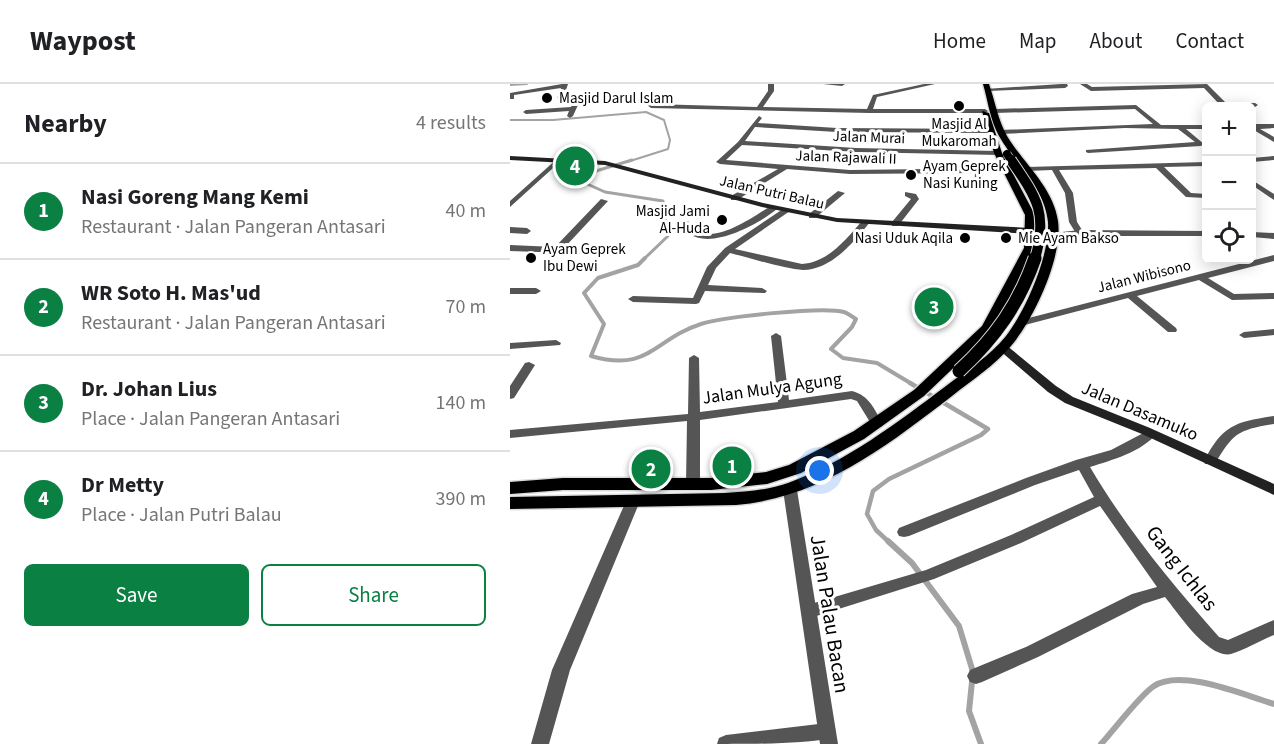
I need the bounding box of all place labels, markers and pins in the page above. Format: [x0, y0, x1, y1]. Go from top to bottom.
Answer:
place label: Masjid Darul Islam [559, 88, 674, 109]
marker: Masjid Darul Islam [540, 91, 554, 105]
marker: Masjid Al Mukaromah [952, 99, 966, 113]
place label: Masjid Al Mukaromah [921, 114, 997, 152]
pin: 4 [556, 144, 594, 188]
place label: Ayam Geprek Nasi Kuning [923, 156, 1006, 194]
marker: Ayam Geprek Nasi Kuning [904, 168, 918, 182]
place label: Masjid Jami Al-Huda [636, 201, 710, 239]
marker: Masjid Jami Al-Huda [715, 213, 729, 227]
place label: Nasi Uduk Aqila [855, 228, 953, 249]
place label: Mie Ayam Bakso [1018, 228, 1119, 249]
marker: Nasi Uduk Aqila [958, 231, 972, 245]
marker: Mie Ayam Bakso [999, 231, 1013, 245]
place label: Ayam Geprek Ibu Dewi [543, 239, 626, 277]
marker: Ayam Geprek Ibu Dewi [524, 251, 538, 265]
pin: 3 [914, 284, 954, 330]
pin: 1 [712, 444, 752, 488]
pin: 2 [632, 446, 670, 492]

